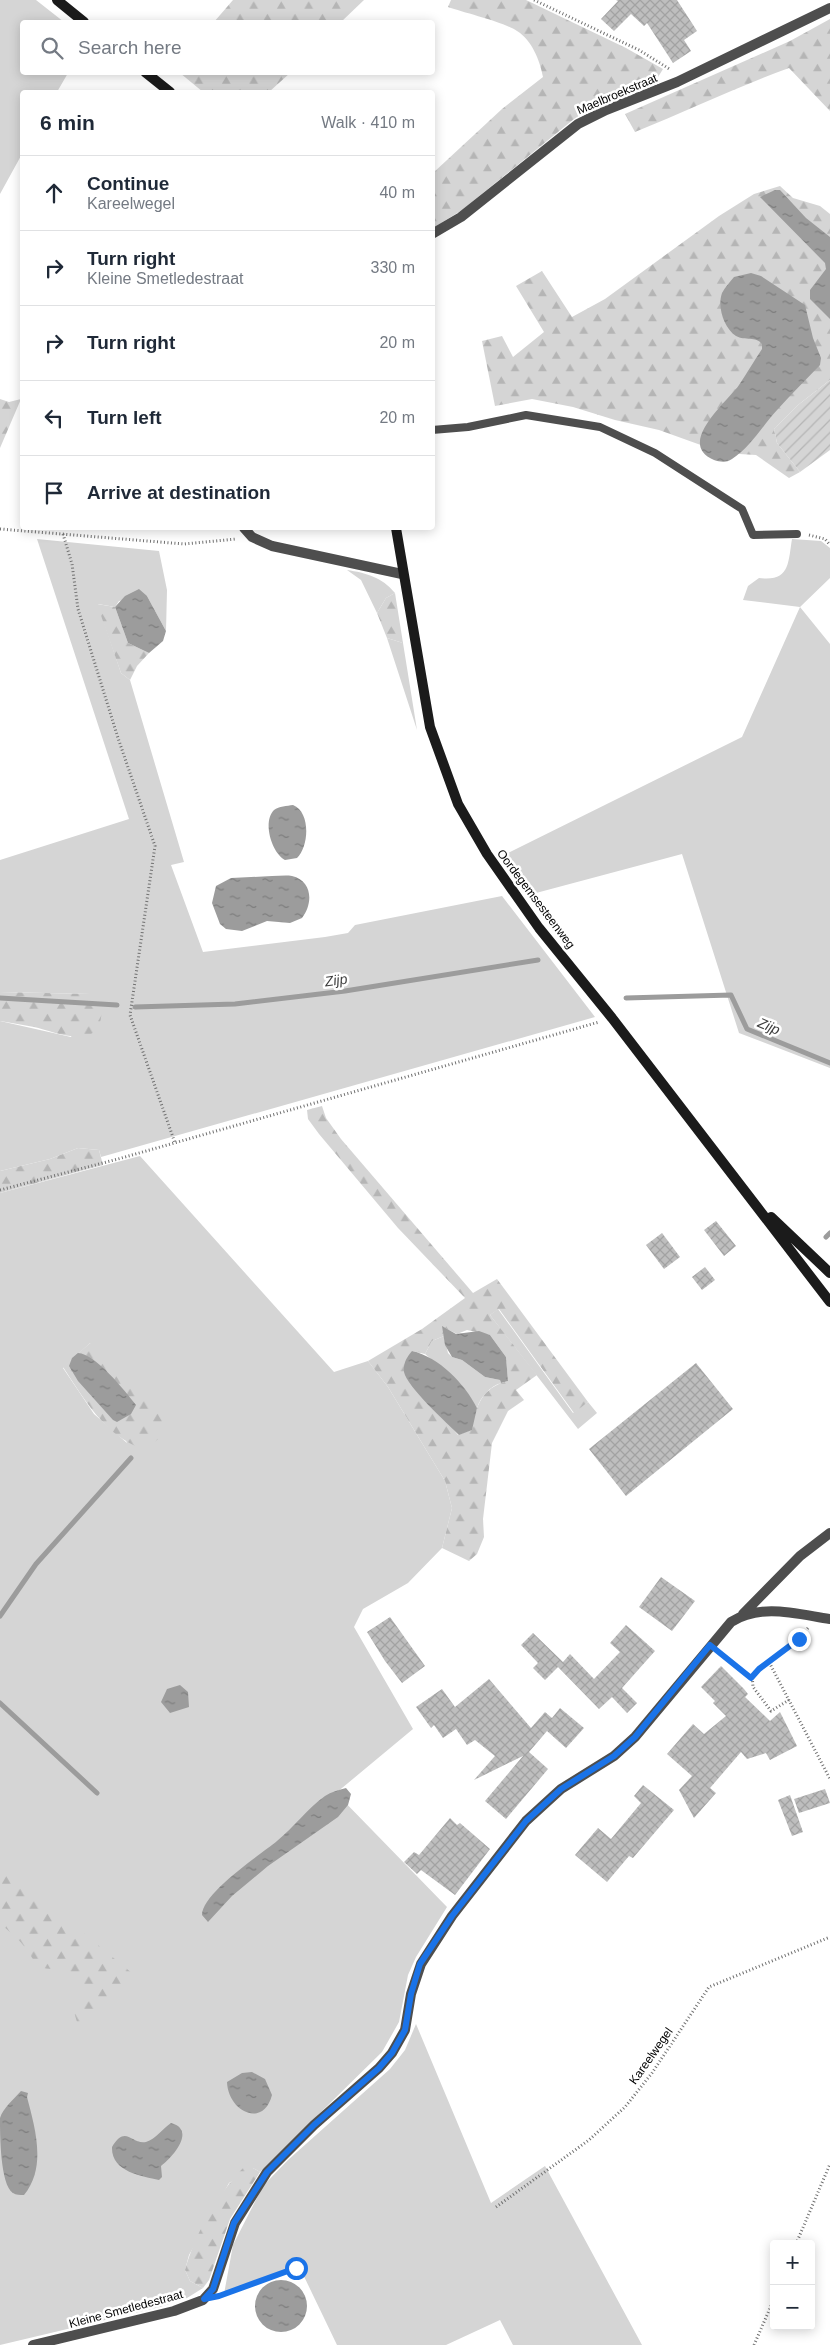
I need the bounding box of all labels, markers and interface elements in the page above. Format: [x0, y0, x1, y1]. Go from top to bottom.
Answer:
search box [20, 20, 435, 75]
icon: search [38, 34, 66, 62]
text: Search here [78, 37, 182, 58]
street label: Maelbroekstraat [575, 70, 660, 117]
text: 6 min [40, 111, 95, 134]
text: Walk · 410 m [321, 114, 415, 131]
text: Continue [87, 173, 169, 194]
icon: ahead [40, 179, 68, 207]
text: 40 m [379, 184, 415, 201]
text: Kareelwegel [87, 195, 175, 212]
text: Turn right [87, 248, 175, 269]
icon: right [40, 254, 68, 282]
text: 330 m [371, 259, 415, 276]
text: Kleine Smetledestraat [87, 270, 244, 287]
icon: right [40, 329, 68, 357]
text: Turn right [87, 332, 175, 353]
text: 20 m [379, 334, 415, 351]
icon: left [40, 404, 68, 432]
text: Turn left [87, 407, 162, 428]
text: 20 m [379, 409, 415, 426]
icon: arrive [40, 479, 68, 507]
text: Arrive at destination [87, 482, 271, 503]
street label: Oordegemsesteenweg [494, 847, 578, 951]
water label: Zijp [323, 970, 348, 990]
water label: Zijp [755, 1014, 783, 1038]
route end [788, 1628, 811, 1651]
street label: Kareelwegel [626, 2025, 676, 2087]
map controls [770, 2240, 815, 2330]
button: + [770, 2240, 815, 2285]
route start [285, 2257, 308, 2280]
button: − [770, 2285, 815, 2330]
street label: Kleine Smetledestraat [67, 2287, 185, 2331]

